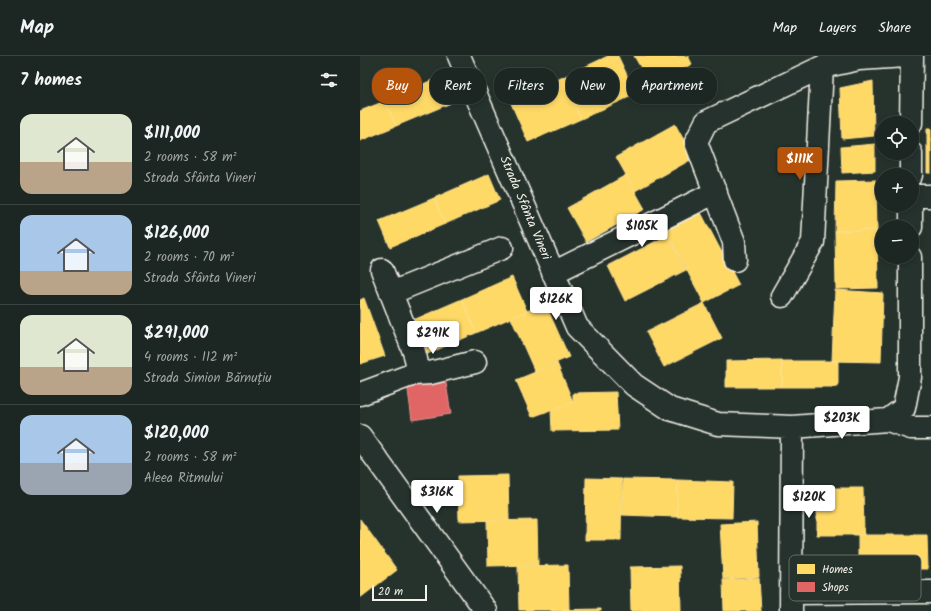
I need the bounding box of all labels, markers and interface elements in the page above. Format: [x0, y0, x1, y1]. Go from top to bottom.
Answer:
text: Map [20, 13, 54, 43]
text: Map [773, 17, 797, 39]
text: Layers [819, 17, 857, 39]
text: Share [879, 17, 911, 39]
text: 7 homes [20, 67, 82, 94]
chip: Buy [372, 68, 422, 104]
chip: Rent [430, 68, 486, 104]
chip: Filters [494, 68, 558, 104]
chip: New [566, 68, 619, 104]
chip: Apartment [627, 68, 717, 104]
icon: filters [318, 69, 340, 91]
map controls [875, 116, 919, 264]
button: locate [875, 116, 919, 160]
text: $111,000 [144, 120, 200, 147]
icon: home [52, 130, 100, 178]
text: 2 rooms · 58 m² [144, 147, 237, 168]
pin: $111K [772, 147, 828, 181]
text: $111K [786, 149, 814, 170]
street label: Strada Sfânta Vineri [494, 153, 557, 264]
text: Strada Sfânta Vineri [144, 168, 256, 189]
button: + [875, 168, 919, 212]
pin: $105K [614, 214, 670, 248]
text: $105K [626, 216, 658, 237]
text: $126,000 [144, 220, 209, 247]
button: − [875, 220, 919, 264]
icon: home [52, 231, 100, 279]
text: 2 rooms · 70 m² [144, 247, 234, 268]
text: Strada Sfânta Vineri [144, 268, 256, 289]
pin: $126K [528, 287, 584, 321]
text: $126K [539, 289, 573, 310]
text: $291,000 [144, 320, 208, 347]
pin: $291K [405, 321, 461, 355]
text: $291K [416, 323, 450, 344]
icon: home [52, 331, 100, 379]
text: 4 rooms · 112 m² [144, 347, 237, 368]
text: Strada Simion Bărnuțiu [144, 368, 272, 389]
pin: $203K [814, 406, 870, 440]
text: $203K [824, 408, 860, 429]
text: $120,000 [144, 420, 208, 447]
icon: home [52, 431, 100, 479]
text: 2 rooms · 58 m² [144, 447, 237, 468]
text: Aleea Ritmului [144, 468, 223, 489]
pin: $316K [409, 480, 465, 514]
text: $316K [420, 482, 454, 503]
pin: $120K [781, 485, 837, 519]
text: $120K [792, 487, 826, 508]
legend [789, 555, 921, 601]
text: Homes [822, 561, 853, 579]
text: Shops [822, 579, 849, 597]
scale bar [372, 583, 427, 602]
text: 20 m [378, 583, 403, 601]

